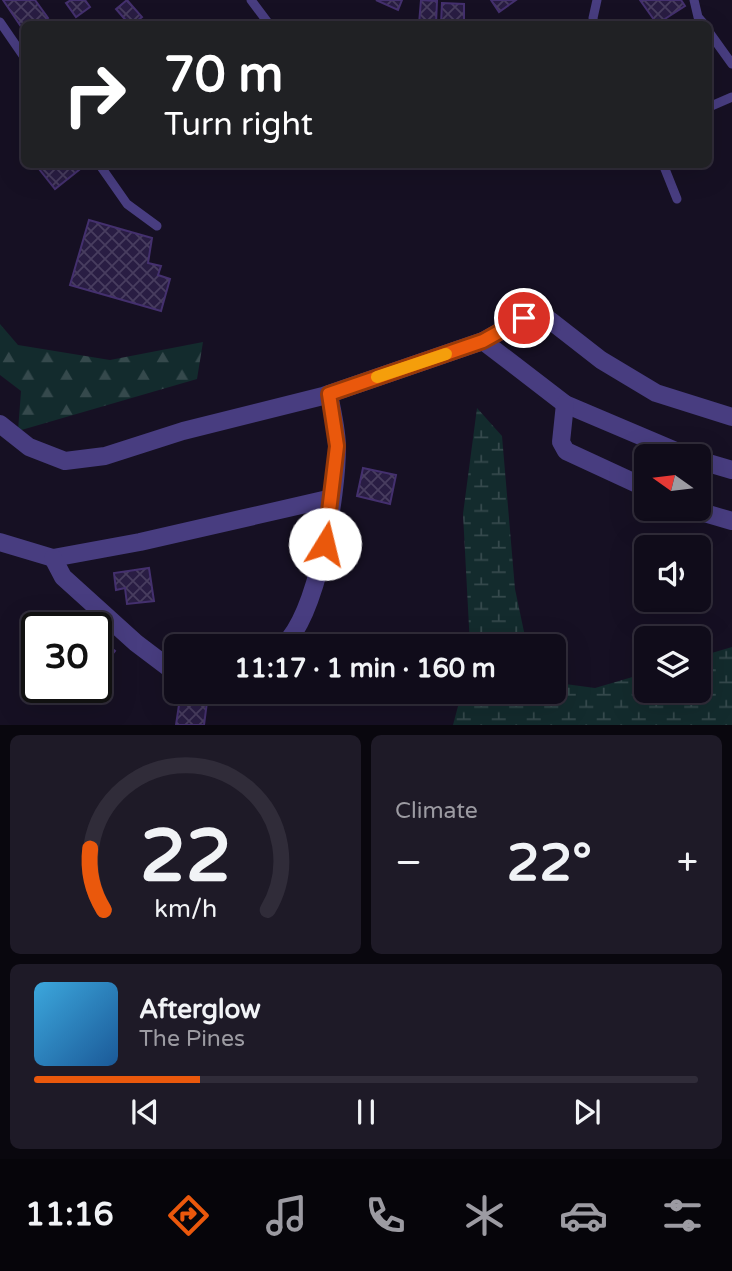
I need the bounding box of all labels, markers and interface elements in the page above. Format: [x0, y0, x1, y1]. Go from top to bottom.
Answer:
text: 70 m [164, 46, 283, 105]
icon: right [49, 49, 140, 140]
text: Turn right [164, 106, 313, 144]
pin [494, 288, 554, 348]
icon: arrive [505, 299, 543, 337]
north arrow [634, 444, 710, 522]
map controls [634, 444, 711, 703]
position arrow [288, 507, 362, 581]
button: sound [634, 535, 711, 612]
speed limit sign: 30 [21, 612, 112, 703]
button: layers [634, 626, 711, 703]
text: 11:17 · 1 min · 160 m [234, 653, 496, 684]
text: Climate [395, 797, 478, 825]
text: 22 [140, 814, 231, 902]
text: 22° [507, 832, 592, 895]
text: − [395, 840, 422, 886]
text: + [677, 840, 698, 886]
text: km/h [154, 894, 217, 924]
text: Afterglow [139, 994, 261, 1025]
text: The Pines [139, 1025, 245, 1053]
icon: previous [126, 1093, 164, 1131]
icon: pause [347, 1093, 385, 1131]
icon: next [568, 1093, 606, 1131]
icon: directions [164, 1191, 213, 1240]
icon: music [262, 1191, 311, 1240]
icon: phone [361, 1191, 410, 1240]
icon: climate [460, 1191, 509, 1240]
icon: car [559, 1191, 608, 1240]
icon: filters [658, 1191, 707, 1240]
text: 11:16 [25, 1196, 114, 1234]

